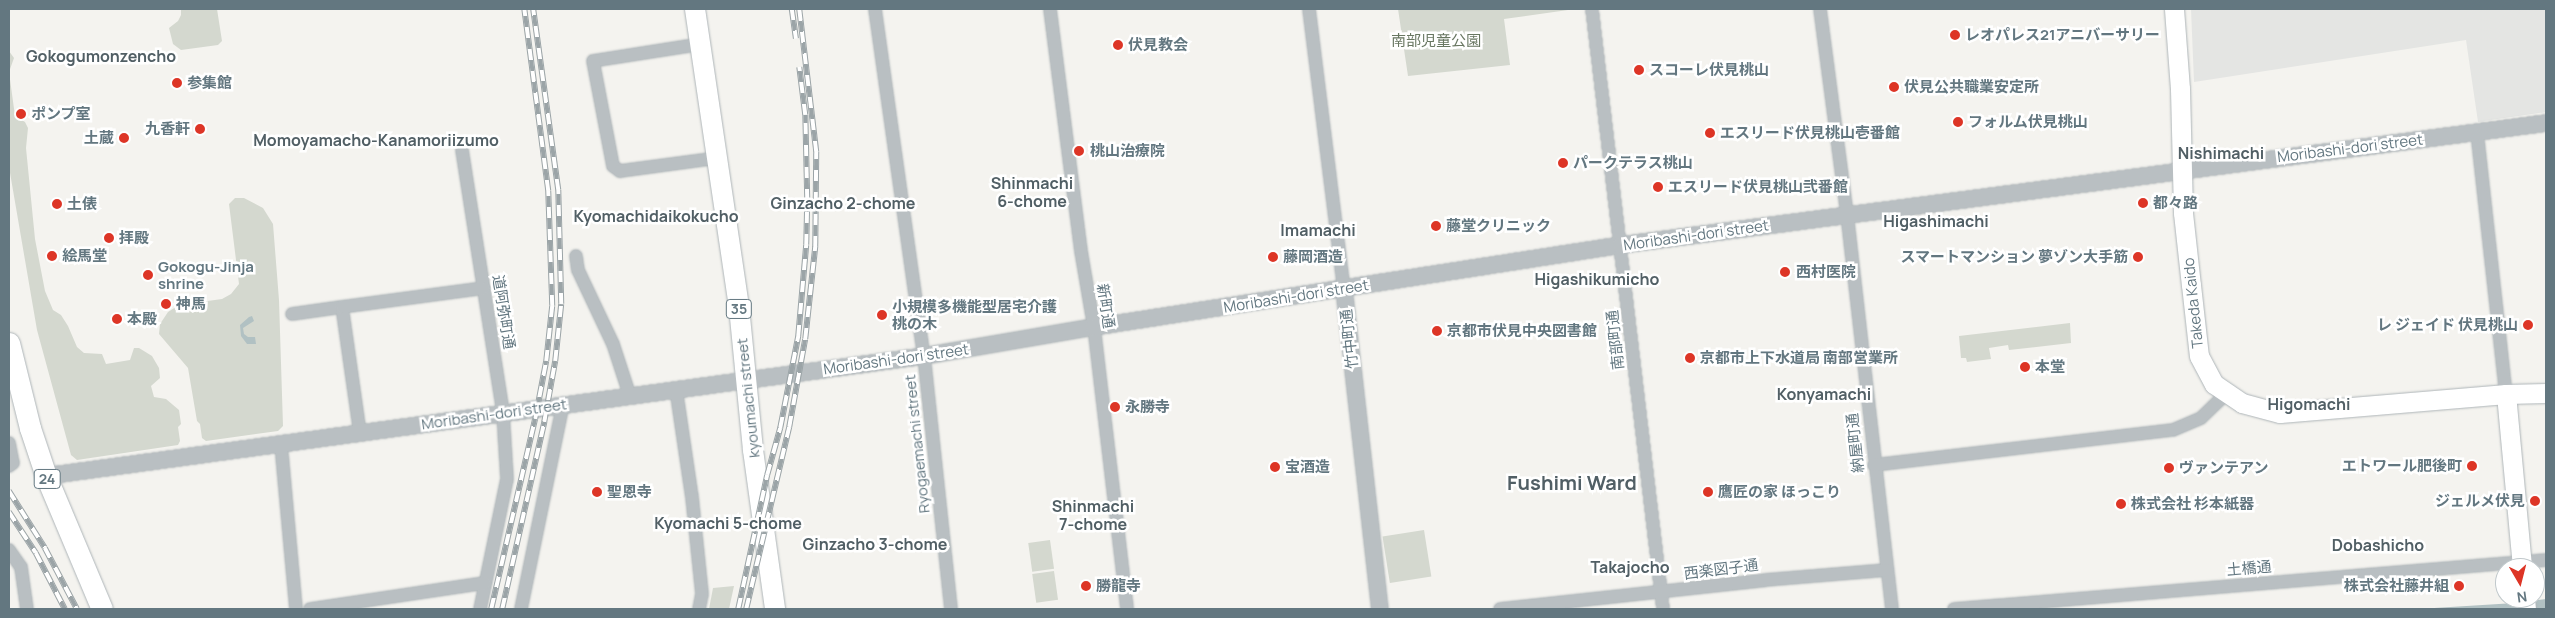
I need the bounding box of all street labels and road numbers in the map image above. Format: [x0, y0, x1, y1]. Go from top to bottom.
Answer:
street label: Moribashi-dori street [2276, 130, 2424, 166]
street label: Moribashi-dori street [1622, 216, 1770, 254]
street label: Takeda Kaido [2179, 257, 2207, 349]
street label: 道阿弥町通 [489, 274, 519, 350]
street label: Moribashi-dori street [1222, 276, 1370, 316]
street label: 新町通 [1094, 282, 1118, 330]
road number: 35 [725, 298, 753, 320]
street label: 竹中町通 [1337, 308, 1361, 370]
street label: 南部町通 [1603, 309, 1627, 371]
street label: kyoumachi street [733, 337, 763, 459]
street label: Moribashi-dori street [822, 340, 970, 378]
street label: Ryogaemachi street [901, 374, 933, 514]
street label: Moribashi-dori street [420, 395, 568, 433]
street label: 納屋町通 [1843, 412, 1867, 474]
road number: 24 [33, 468, 61, 490]
street label: 西楽図子通 [1683, 555, 1759, 583]
street label: 土橋通 [2226, 557, 2272, 579]

